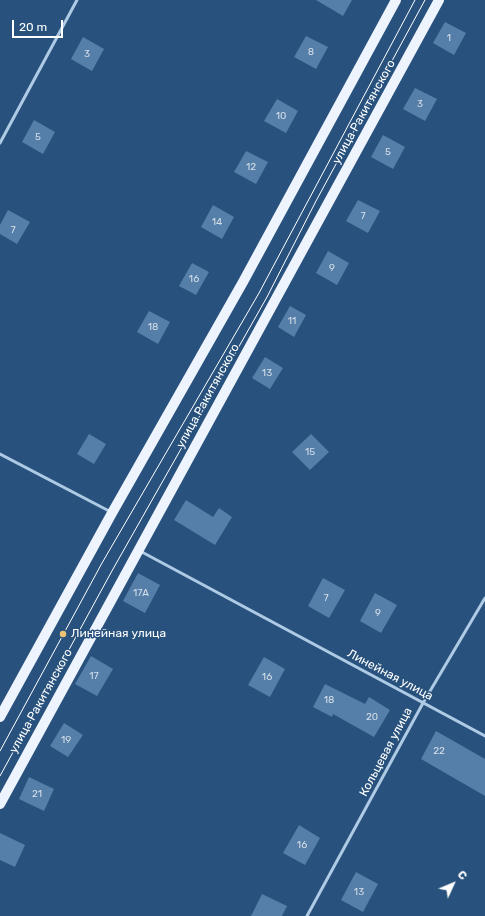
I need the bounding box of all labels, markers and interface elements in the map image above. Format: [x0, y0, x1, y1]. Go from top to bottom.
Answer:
scale bar [14, 12, 65, 38]
text: 20 m [19, 20, 47, 34]
house number: 1 [447, 32, 451, 44]
house number: 8 [308, 46, 314, 58]
house number: 3 [84, 48, 90, 60]
street label: улица Ракитянского [329, 57, 399, 167]
house number: 3 [417, 98, 423, 110]
house number: 10 [276, 110, 286, 122]
house number: 5 [35, 131, 41, 143]
house number: 5 [385, 146, 391, 158]
house number: 12 [246, 161, 256, 173]
house number: 7 [360, 210, 366, 222]
house number: 14 [212, 216, 222, 228]
house number: 7 [10, 224, 16, 236]
house number: 9 [329, 262, 335, 274]
house number: 16 [189, 273, 199, 285]
house number: 11 [288, 315, 296, 327]
house number: 18 [148, 321, 158, 333]
street label: улица Ракитянского [173, 341, 243, 451]
house number: 13 [262, 367, 272, 379]
house number: 15 [305, 446, 315, 458]
house number: 17А [133, 587, 149, 599]
house number: 7 [323, 592, 329, 604]
house number: 9 [375, 607, 381, 619]
place label: Линейная улица [71, 627, 166, 641]
marker: Линейная улица [58, 629, 68, 639]
street label: улица Ракитянского [6, 646, 76, 756]
street label: Линейная улица [345, 646, 435, 704]
house number: 17 [89, 670, 99, 682]
house number: 16 [262, 671, 272, 683]
house number: 18 [324, 694, 334, 706]
street label: Кольцевая улица [357, 705, 415, 799]
house number: 20 [366, 711, 378, 723]
house number: 19 [61, 734, 71, 746]
house number: 22 [433, 745, 445, 757]
house number: 21 [32, 788, 42, 800]
house number: 16 [297, 839, 307, 851]
north arrow [433, 864, 473, 904]
text: С [455, 868, 469, 883]
house number: 13 [354, 886, 364, 898]

